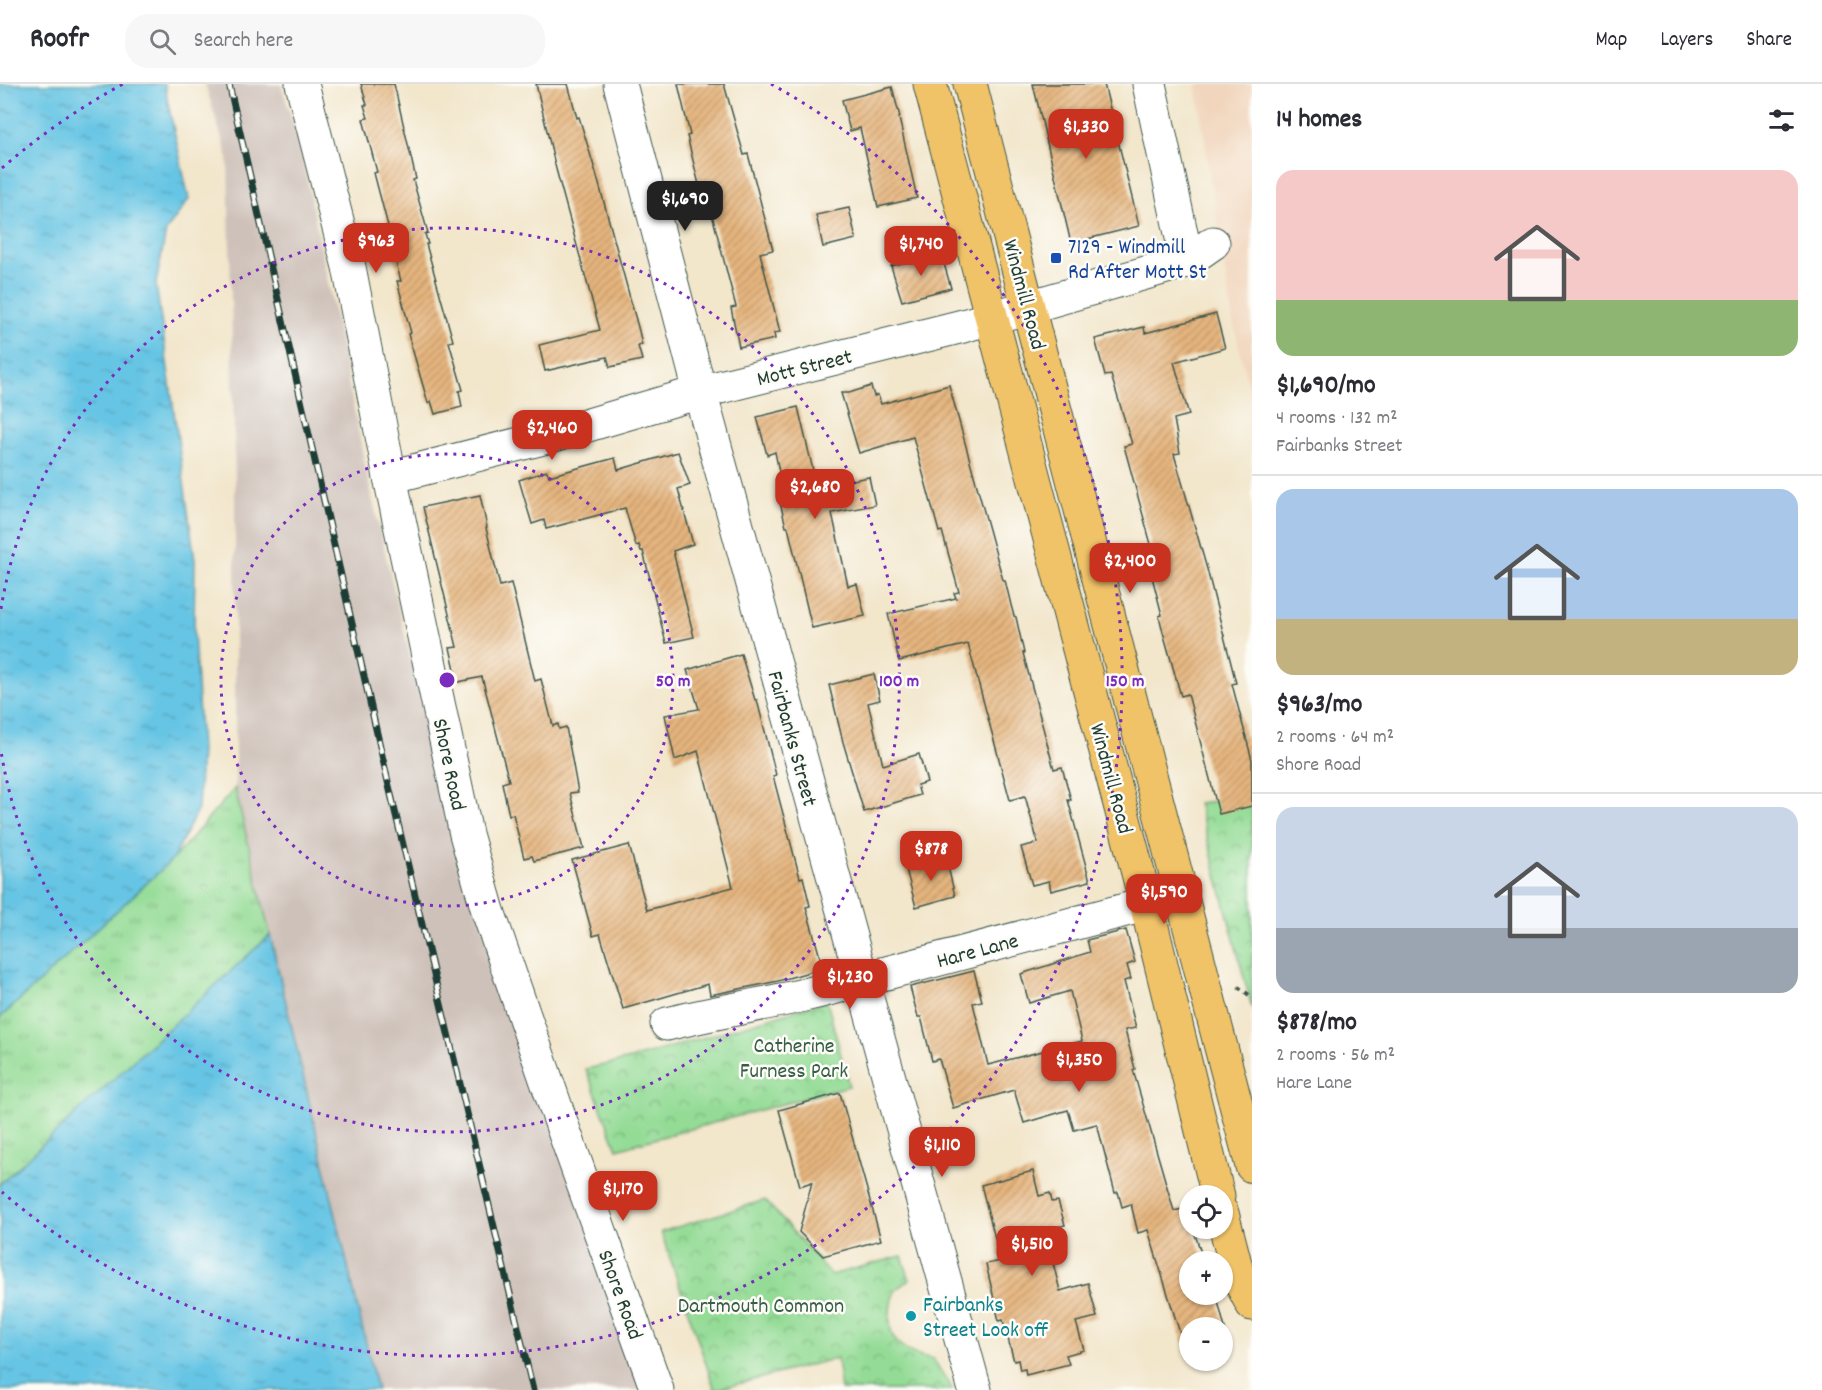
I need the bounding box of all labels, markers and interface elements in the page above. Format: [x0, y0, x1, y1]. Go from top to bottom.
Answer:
search box [125, 14, 545, 68]
text: Roofr [30, 21, 89, 61]
icon: search [146, 25, 179, 58]
text: Search here [194, 26, 293, 57]
text: Map [1596, 26, 1627, 56]
text: Layers [1660, 26, 1713, 56]
text: Share [1746, 26, 1792, 56]
text: 14 homes [1276, 102, 1362, 139]
icon: filters [1765, 104, 1798, 137]
pin: $1,330 [1037, 109, 1135, 160]
text: $1,330 [1063, 114, 1109, 142]
pin: $1,690 [636, 181, 734, 232]
text: $1,690 [661, 186, 709, 214]
icon: home [1483, 209, 1591, 317]
pin: $963 [340, 223, 412, 274]
pin: $1,740 [872, 226, 970, 277]
text: $963 [357, 228, 395, 256]
text: $1,740 [898, 231, 944, 259]
place label: 7129 - Windmill Rd After Mott St [1068, 233, 1207, 289]
street label: Windmill Road [993, 236, 1052, 353]
marker: 7129 - Windmill Rd After Mott St [1049, 251, 1063, 265]
street label: Mott Street [754, 343, 856, 396]
text: $1,690/mo [1276, 368, 1375, 405]
text: 4 rooms · 132 m² [1276, 405, 1398, 433]
pin: $2,460 [503, 410, 601, 461]
text: $2,460 [526, 415, 578, 443]
text: Fairbanks Street [1276, 433, 1402, 461]
pin: $2,680 [766, 469, 864, 520]
text: $2,680 [789, 474, 841, 502]
icon: home [1483, 528, 1591, 636]
pin: $2,400 [1081, 543, 1179, 594]
text: $2,400 [1104, 548, 1156, 576]
street label: Fairbanks Street [758, 668, 824, 810]
centre of rings [437, 670, 457, 690]
text: 50 m [656, 670, 690, 695]
text: 100 m [879, 670, 919, 695]
text: 150 m [1106, 670, 1144, 695]
text: $963/mo [1276, 687, 1362, 724]
street label: Shore Road [423, 716, 472, 814]
street label: Windmill Road [1080, 720, 1139, 837]
text: 2 rooms · 64 m² [1276, 724, 1394, 752]
text: Shore Road [1276, 752, 1361, 780]
pin: $878 [895, 831, 967, 882]
text: $878 [914, 836, 948, 864]
icon: home [1483, 846, 1591, 954]
pin: $1,590 [1115, 874, 1213, 925]
text: $1,590 [1140, 879, 1188, 907]
street label: Hare Lane [934, 927, 1022, 978]
pin: $1,230 [801, 959, 899, 1010]
text: $1,230 [827, 964, 873, 992]
text: $878/mo [1276, 1005, 1357, 1042]
park label: Catherine Furness Park [740, 1032, 848, 1088]
pin: $1,350 [1030, 1042, 1128, 1093]
text: 2 rooms · 56 m² [1276, 1042, 1395, 1070]
text: $1,350 [1055, 1047, 1103, 1075]
text: Hare Lane [1276, 1070, 1352, 1098]
pin: $1,110 [893, 1127, 991, 1178]
text: $1,110 [923, 1132, 961, 1160]
pin: $1,170 [574, 1171, 672, 1222]
text: $1,170 [602, 1176, 644, 1204]
map controls [1179, 1185, 1233, 1371]
button: locate [1179, 1185, 1233, 1239]
pin: $1,510 [983, 1226, 1081, 1277]
text: $1,510 [1011, 1231, 1053, 1259]
street label: Shore Road [588, 1246, 649, 1344]
button: + [1179, 1251, 1233, 1305]
place label: Fairbanks Street Look off [923, 1291, 1049, 1347]
park label: Dartmouth Common [678, 1292, 844, 1323]
marker: Fairbanks Street Look off [904, 1309, 918, 1323]
button: − [1179, 1317, 1233, 1371]

